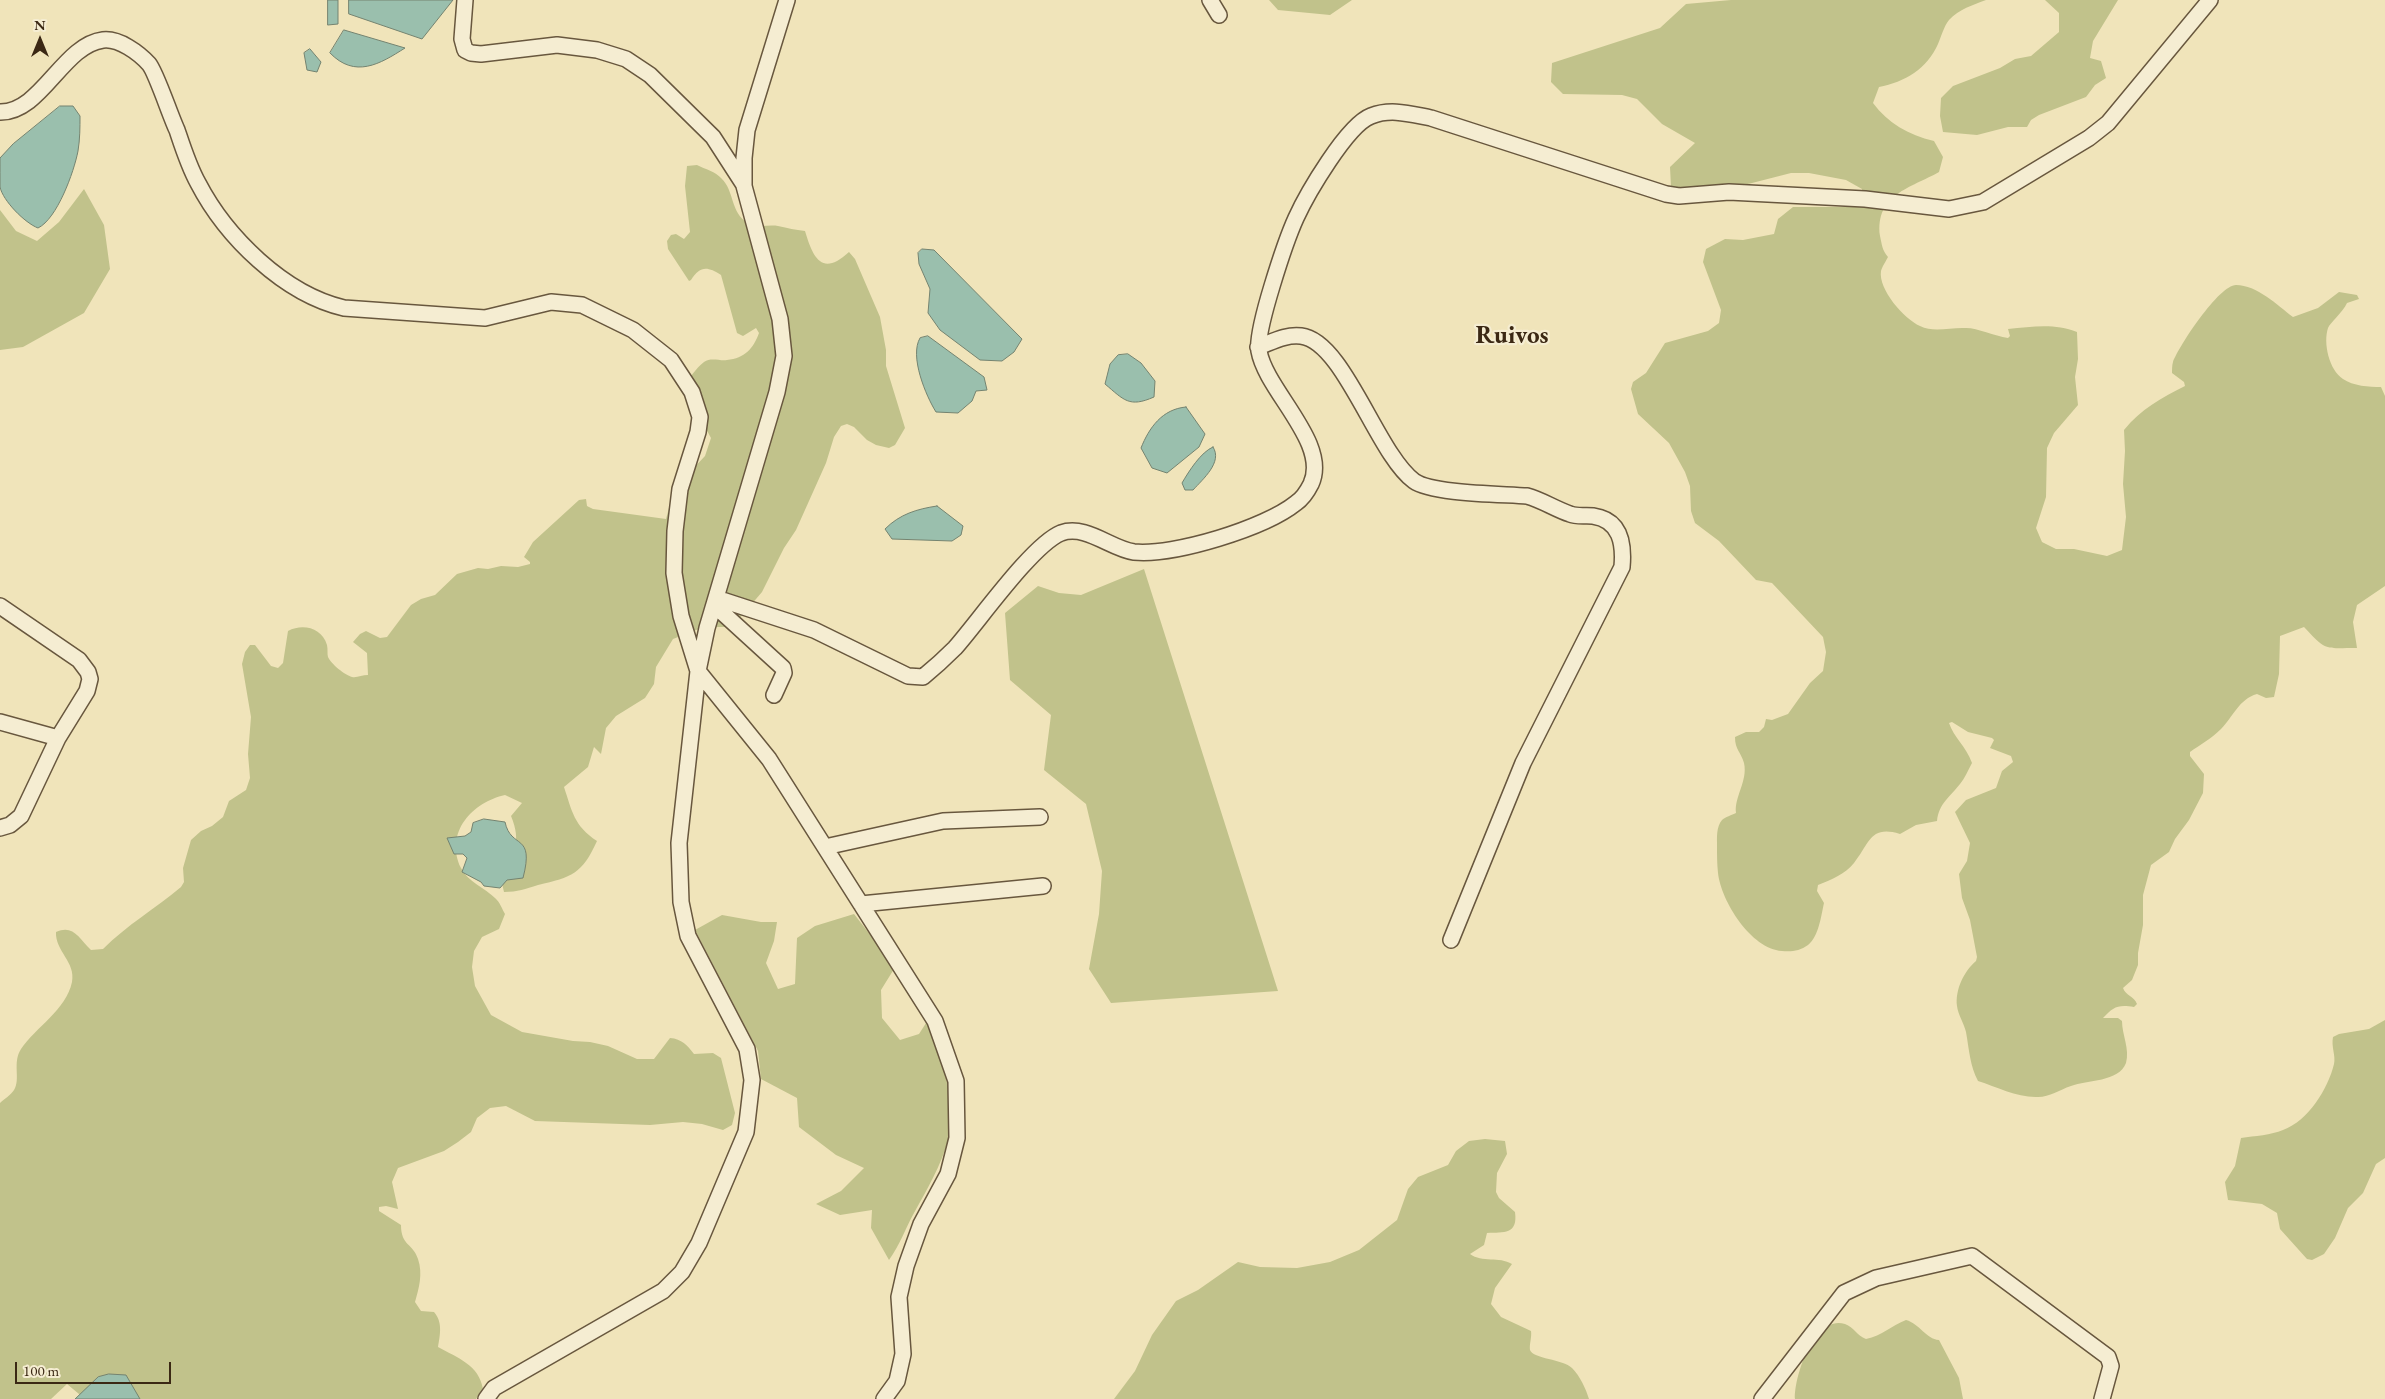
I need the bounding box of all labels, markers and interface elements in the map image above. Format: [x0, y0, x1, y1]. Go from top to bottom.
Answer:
north arrow [15, 15, 65, 65]
text: N [34, 16, 46, 34]
district label: Ruivos [1476, 321, 1548, 351]
scale bar [18, 1352, 174, 1384]
text: 100 m [23, 1361, 59, 1380]

